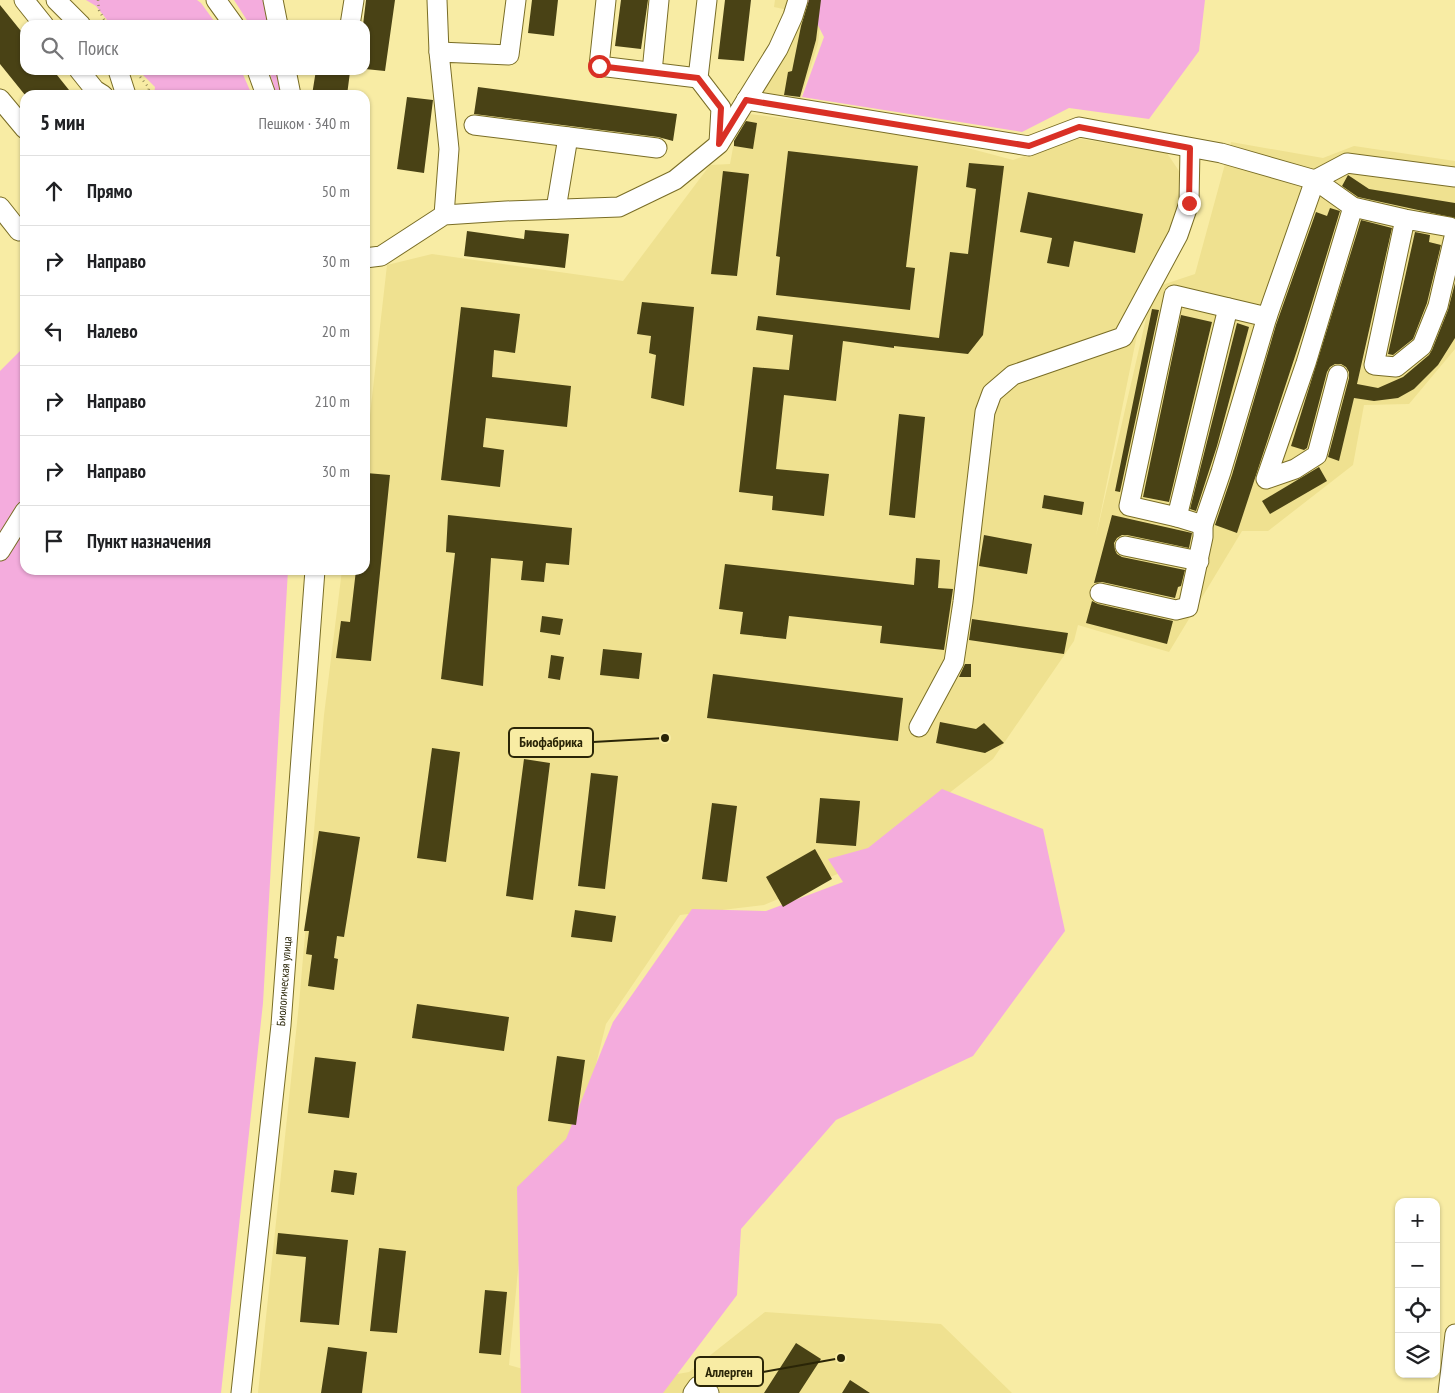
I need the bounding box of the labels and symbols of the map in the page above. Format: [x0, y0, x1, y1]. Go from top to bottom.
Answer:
route start [588, 55, 611, 78]
route end [1178, 192, 1201, 215]
callout: Биофабрика [509, 728, 593, 757]
text: Биофабрика [519, 733, 583, 751]
street label: Биологическая улица [273, 936, 295, 1027]
callout: Аллерген [695, 1357, 763, 1386]
text: Аллерген [704, 1363, 753, 1381]

